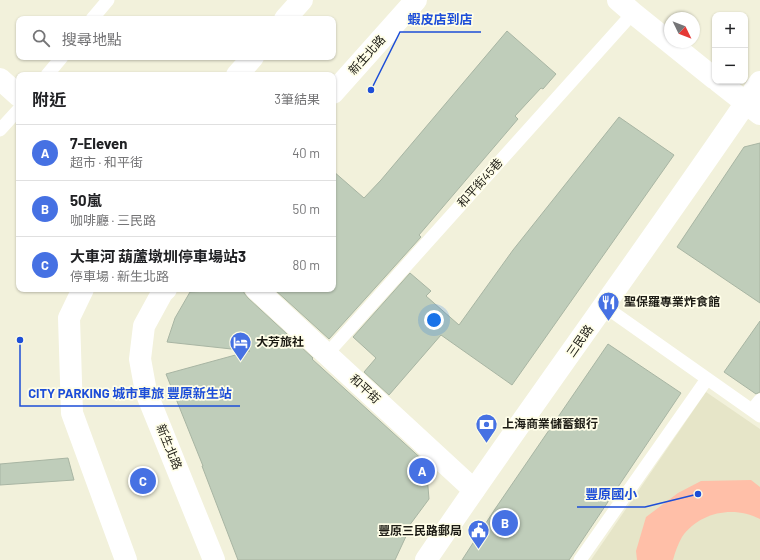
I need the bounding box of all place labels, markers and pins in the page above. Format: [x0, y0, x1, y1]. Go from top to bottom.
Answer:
callout: 蝦皮店到店 [400, 7, 481, 32]
restaurant icon: 聖保羅專業炸食館 [595, 289, 621, 322]
place label: 聖保羅專業炸食館 [624, 294, 720, 308]
hotel icon: 大芳旅社 [227, 329, 253, 362]
place label: 大芳旅社 [256, 334, 304, 348]
callout: CITY PARKING 城市車旅 豐原新生站 [20, 381, 240, 406]
bank icon: 上海商業儲蓄銀行 [473, 411, 499, 444]
place label: 上海商業儲蓄銀行 [502, 416, 598, 430]
pin: A [409, 456, 435, 486]
pin: C [130, 466, 156, 496]
callout: 豐原國小 [577, 482, 645, 507]
pin: B [492, 508, 518, 538]
public building icon: 豐原三民路郵局 [465, 518, 491, 551]
place label: 豐原三民路郵局 [378, 523, 462, 537]

